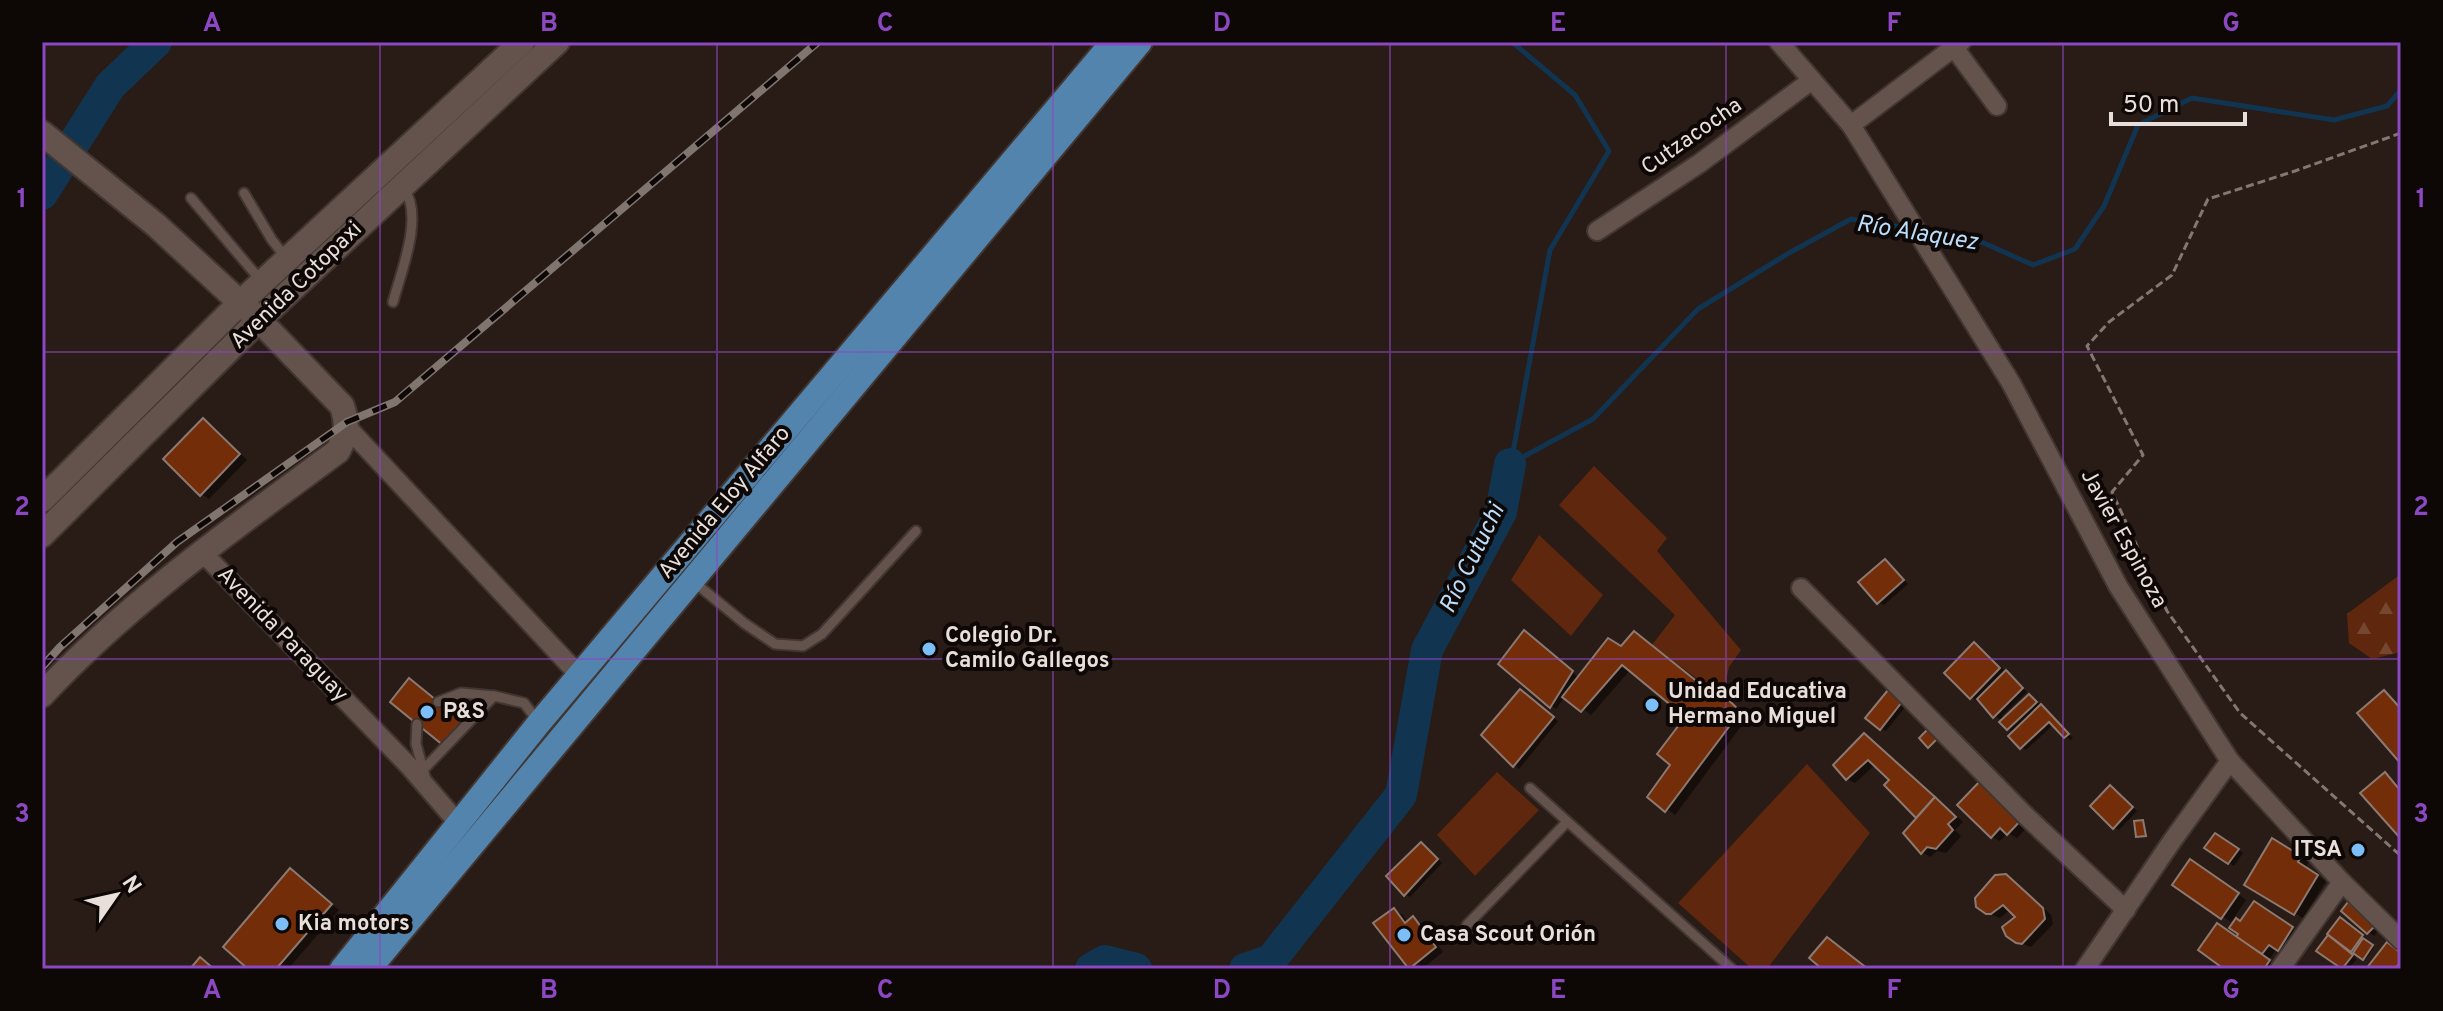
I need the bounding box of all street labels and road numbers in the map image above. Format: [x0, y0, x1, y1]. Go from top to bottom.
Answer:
street label: Cutzacocha [1636, 92, 1748, 182]
street label: Avenida Cotopaxi [226, 216, 368, 356]
street label: Avenida Eloy Alfaro [653, 421, 797, 585]
street label: Javier Espinoza [2074, 465, 2172, 613]
street label: Avenida Paraguay [211, 562, 353, 708]

